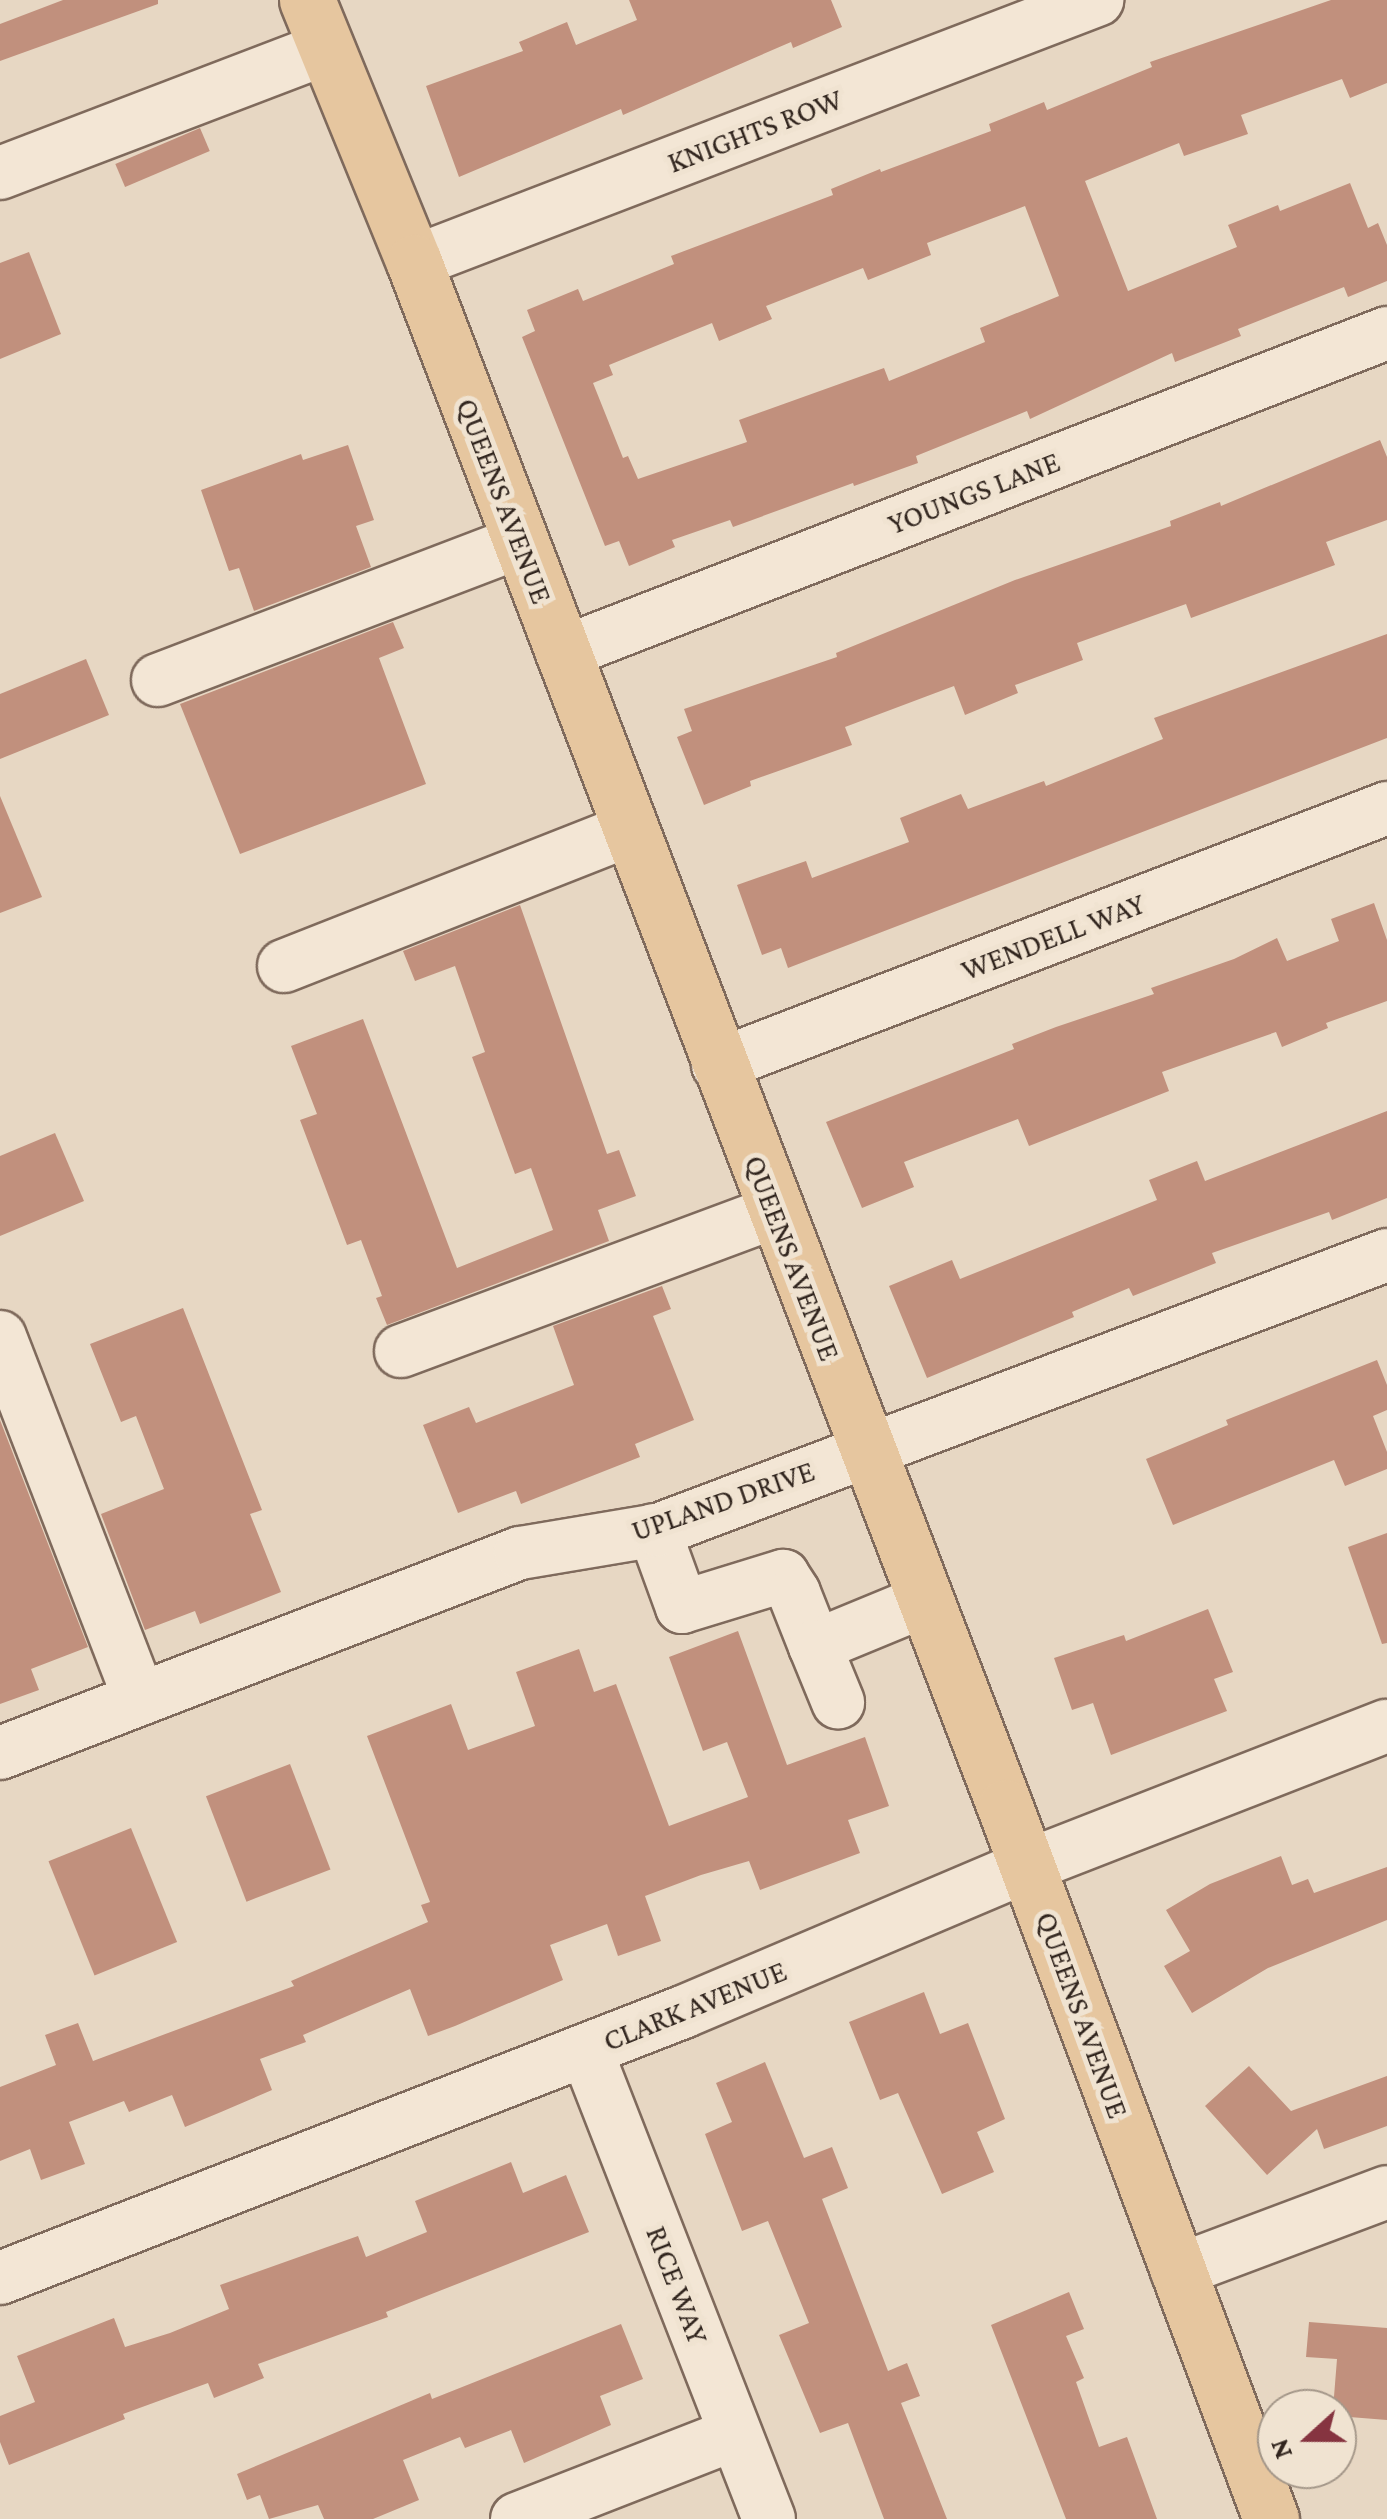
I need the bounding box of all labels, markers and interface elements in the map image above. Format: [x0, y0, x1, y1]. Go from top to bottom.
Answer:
street label: KNIGHTS ROW [663, 81, 847, 181]
street label: QUEENS AVENUE [448, 393, 560, 609]
street label: YOUNGS LANE [883, 444, 1065, 542]
street label: WENDELL WAY [956, 886, 1150, 988]
street label: QUEENS AVENUE [736, 1150, 848, 1366]
street label: UPLAND DRIVE [627, 1453, 819, 1549]
street label: QUEENS AVENUE [1028, 1907, 1136, 2123]
street label: CLARK AVENUE [598, 1953, 792, 2059]
street label: RICE WAY [638, 2221, 716, 2349]
north arrow [1257, 2389, 1357, 2489]
text: N [1263, 2435, 1298, 2464]

